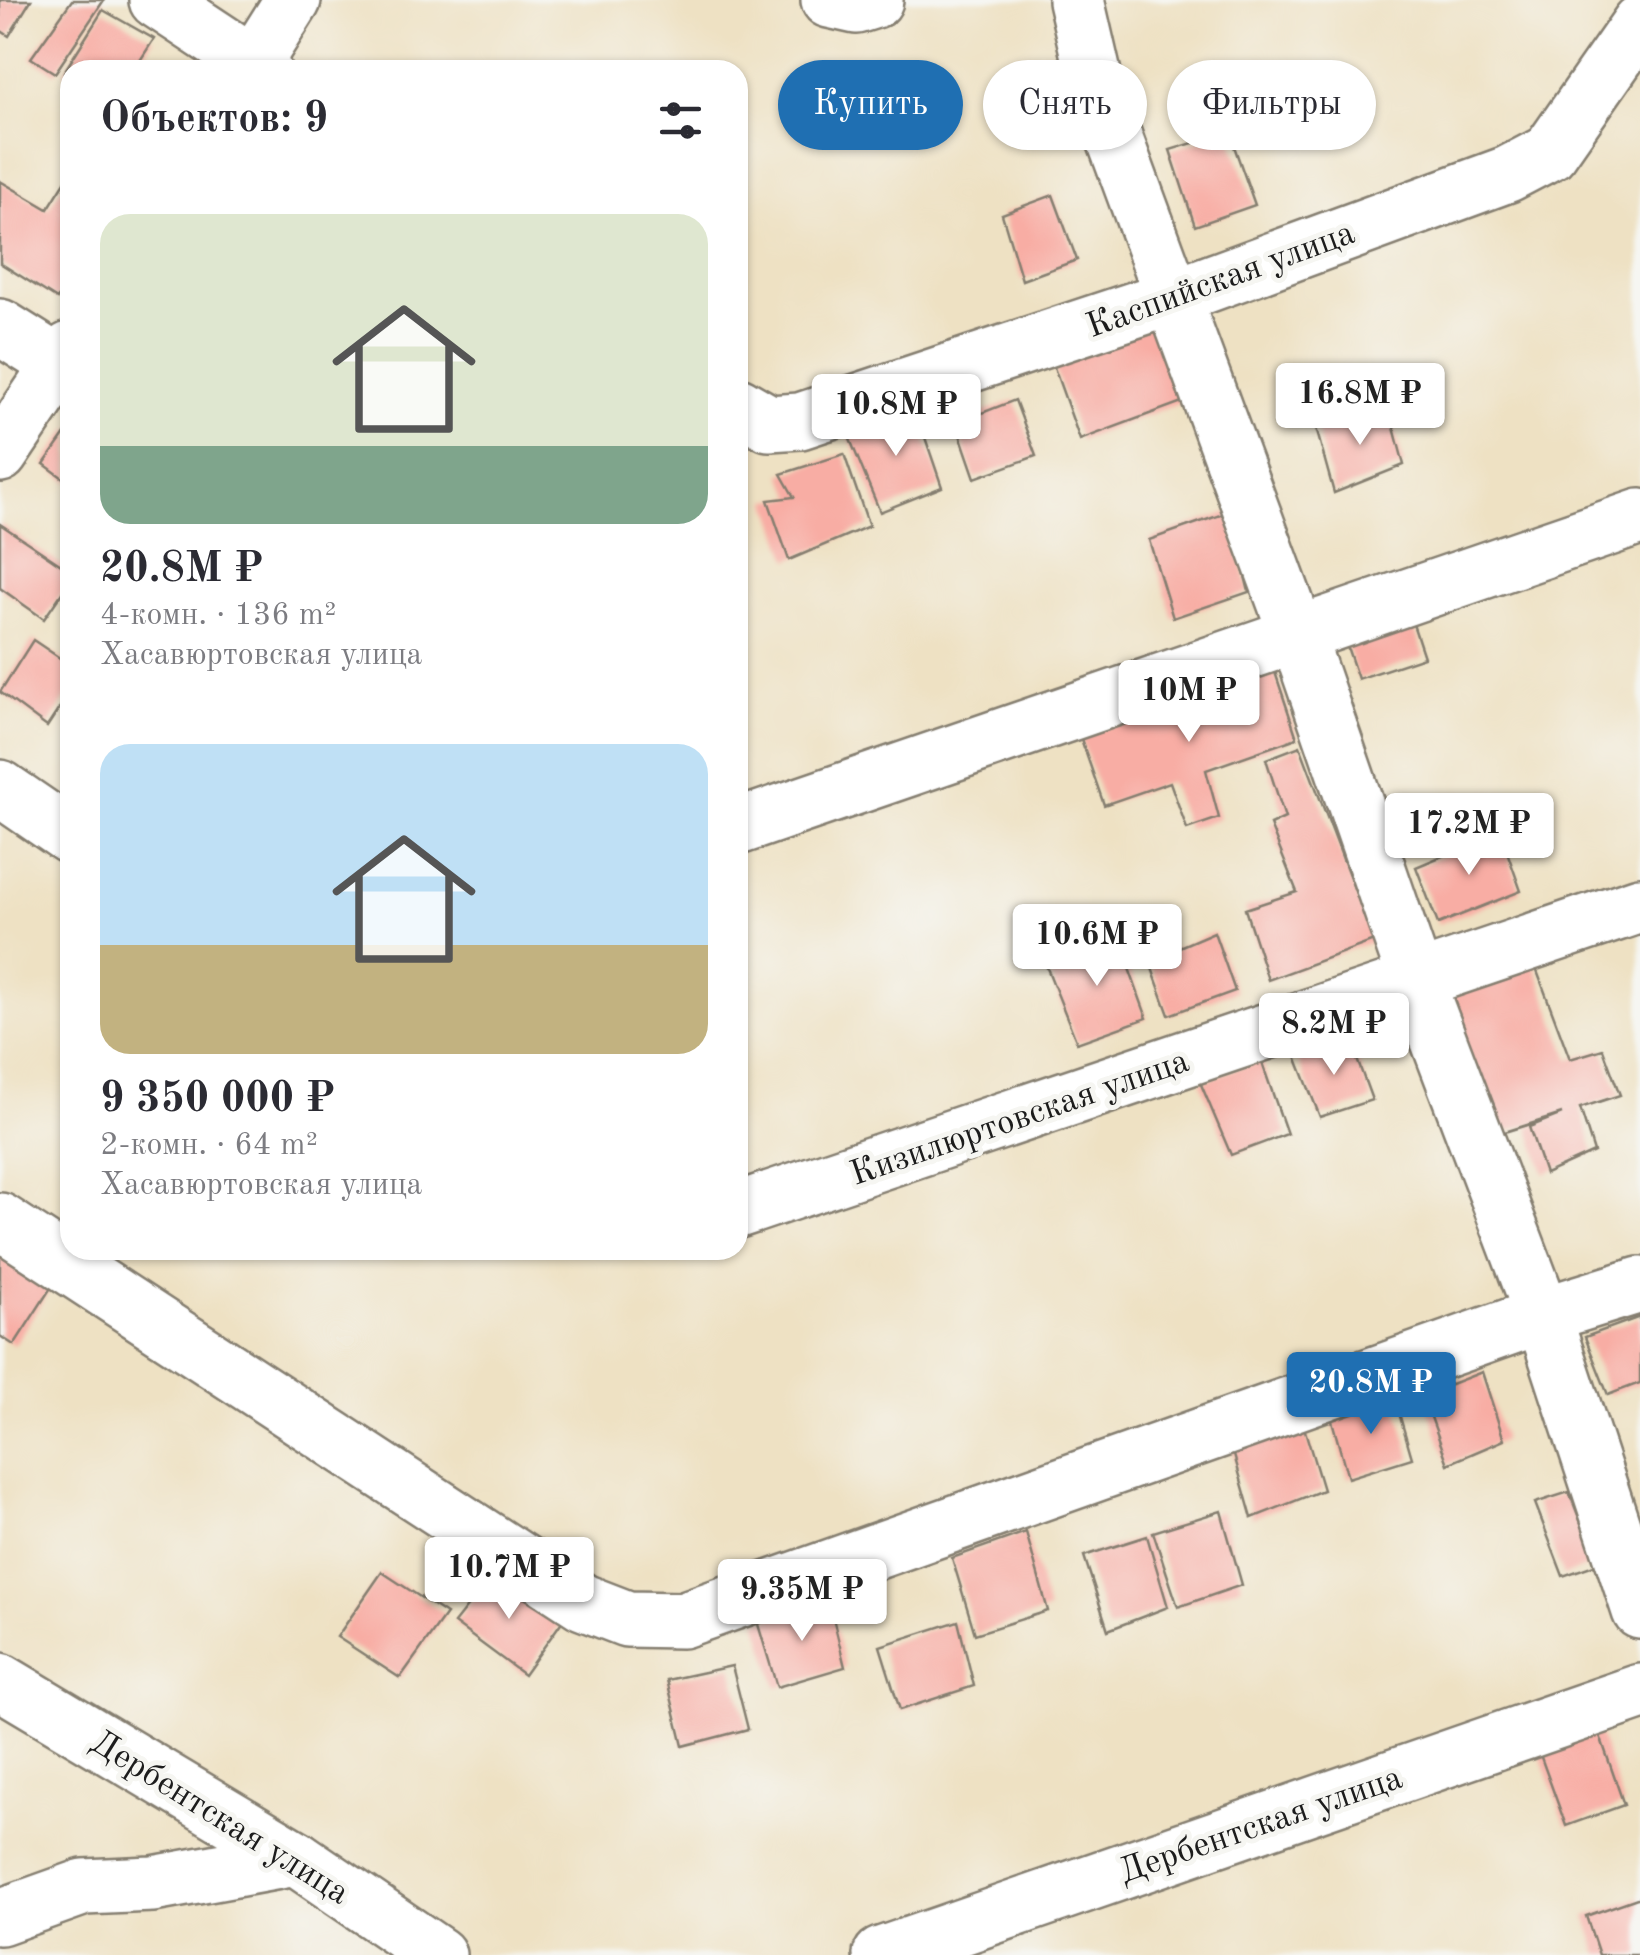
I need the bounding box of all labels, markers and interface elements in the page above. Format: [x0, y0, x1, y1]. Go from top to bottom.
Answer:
chip: Купить [778, 60, 963, 150]
chip: Снять [983, 60, 1147, 150]
chip: Фильтры [1167, 60, 1376, 150]
icon: filters [653, 93, 708, 148]
text: Объектов: 9 [100, 99, 328, 141]
street label: Каспийская улица [1082, 216, 1360, 345]
icon: home [314, 279, 494, 459]
pin: 16.8M ₽ [1268, 363, 1452, 448]
pin: 10.8M ₽ [804, 374, 988, 459]
text: 16.8M ₽ [1298, 379, 1422, 411]
text: 10.8M ₽ [834, 390, 958, 422]
text: 20.8M ₽ [100, 549, 263, 591]
text: 4-комн. · 136 m² [100, 600, 336, 632]
text: Хасавюртовская улица [100, 640, 422, 672]
pin: 10M ₽ [1119, 660, 1259, 745]
text: 10M ₽ [1140, 676, 1238, 708]
pin: 17.2M ₽ [1377, 793, 1561, 878]
icon: home [314, 809, 494, 989]
text: 17.2M ₽ [1407, 809, 1531, 841]
pin: 10.6M ₽ [1005, 904, 1189, 989]
text: 10.6M ₽ [1035, 920, 1159, 952]
pin: 8.2M ₽ [1253, 993, 1415, 1078]
text: 8.2M ₽ [1281, 1009, 1387, 1041]
street label: Кизилюртовская улица [846, 1044, 1194, 1193]
text: 9 350 000 ₽ [100, 1079, 335, 1121]
text: 2-комн. · 64 m² [100, 1130, 318, 1162]
text: Хасавюртовская улица [100, 1170, 422, 1202]
pin: 20.8M ₽ [1279, 1352, 1463, 1437]
text: 20.8M ₽ [1309, 1368, 1433, 1400]
pin: 10.7M ₽ [417, 1537, 601, 1622]
text: 10.7M ₽ [447, 1553, 571, 1585]
pin: 9.35M ₽ [710, 1559, 894, 1644]
text: 9.35M ₽ [740, 1575, 864, 1607]
street label: Дербентская улица [84, 1725, 355, 1912]
street label: Дербентская улица [1115, 1760, 1407, 1890]

